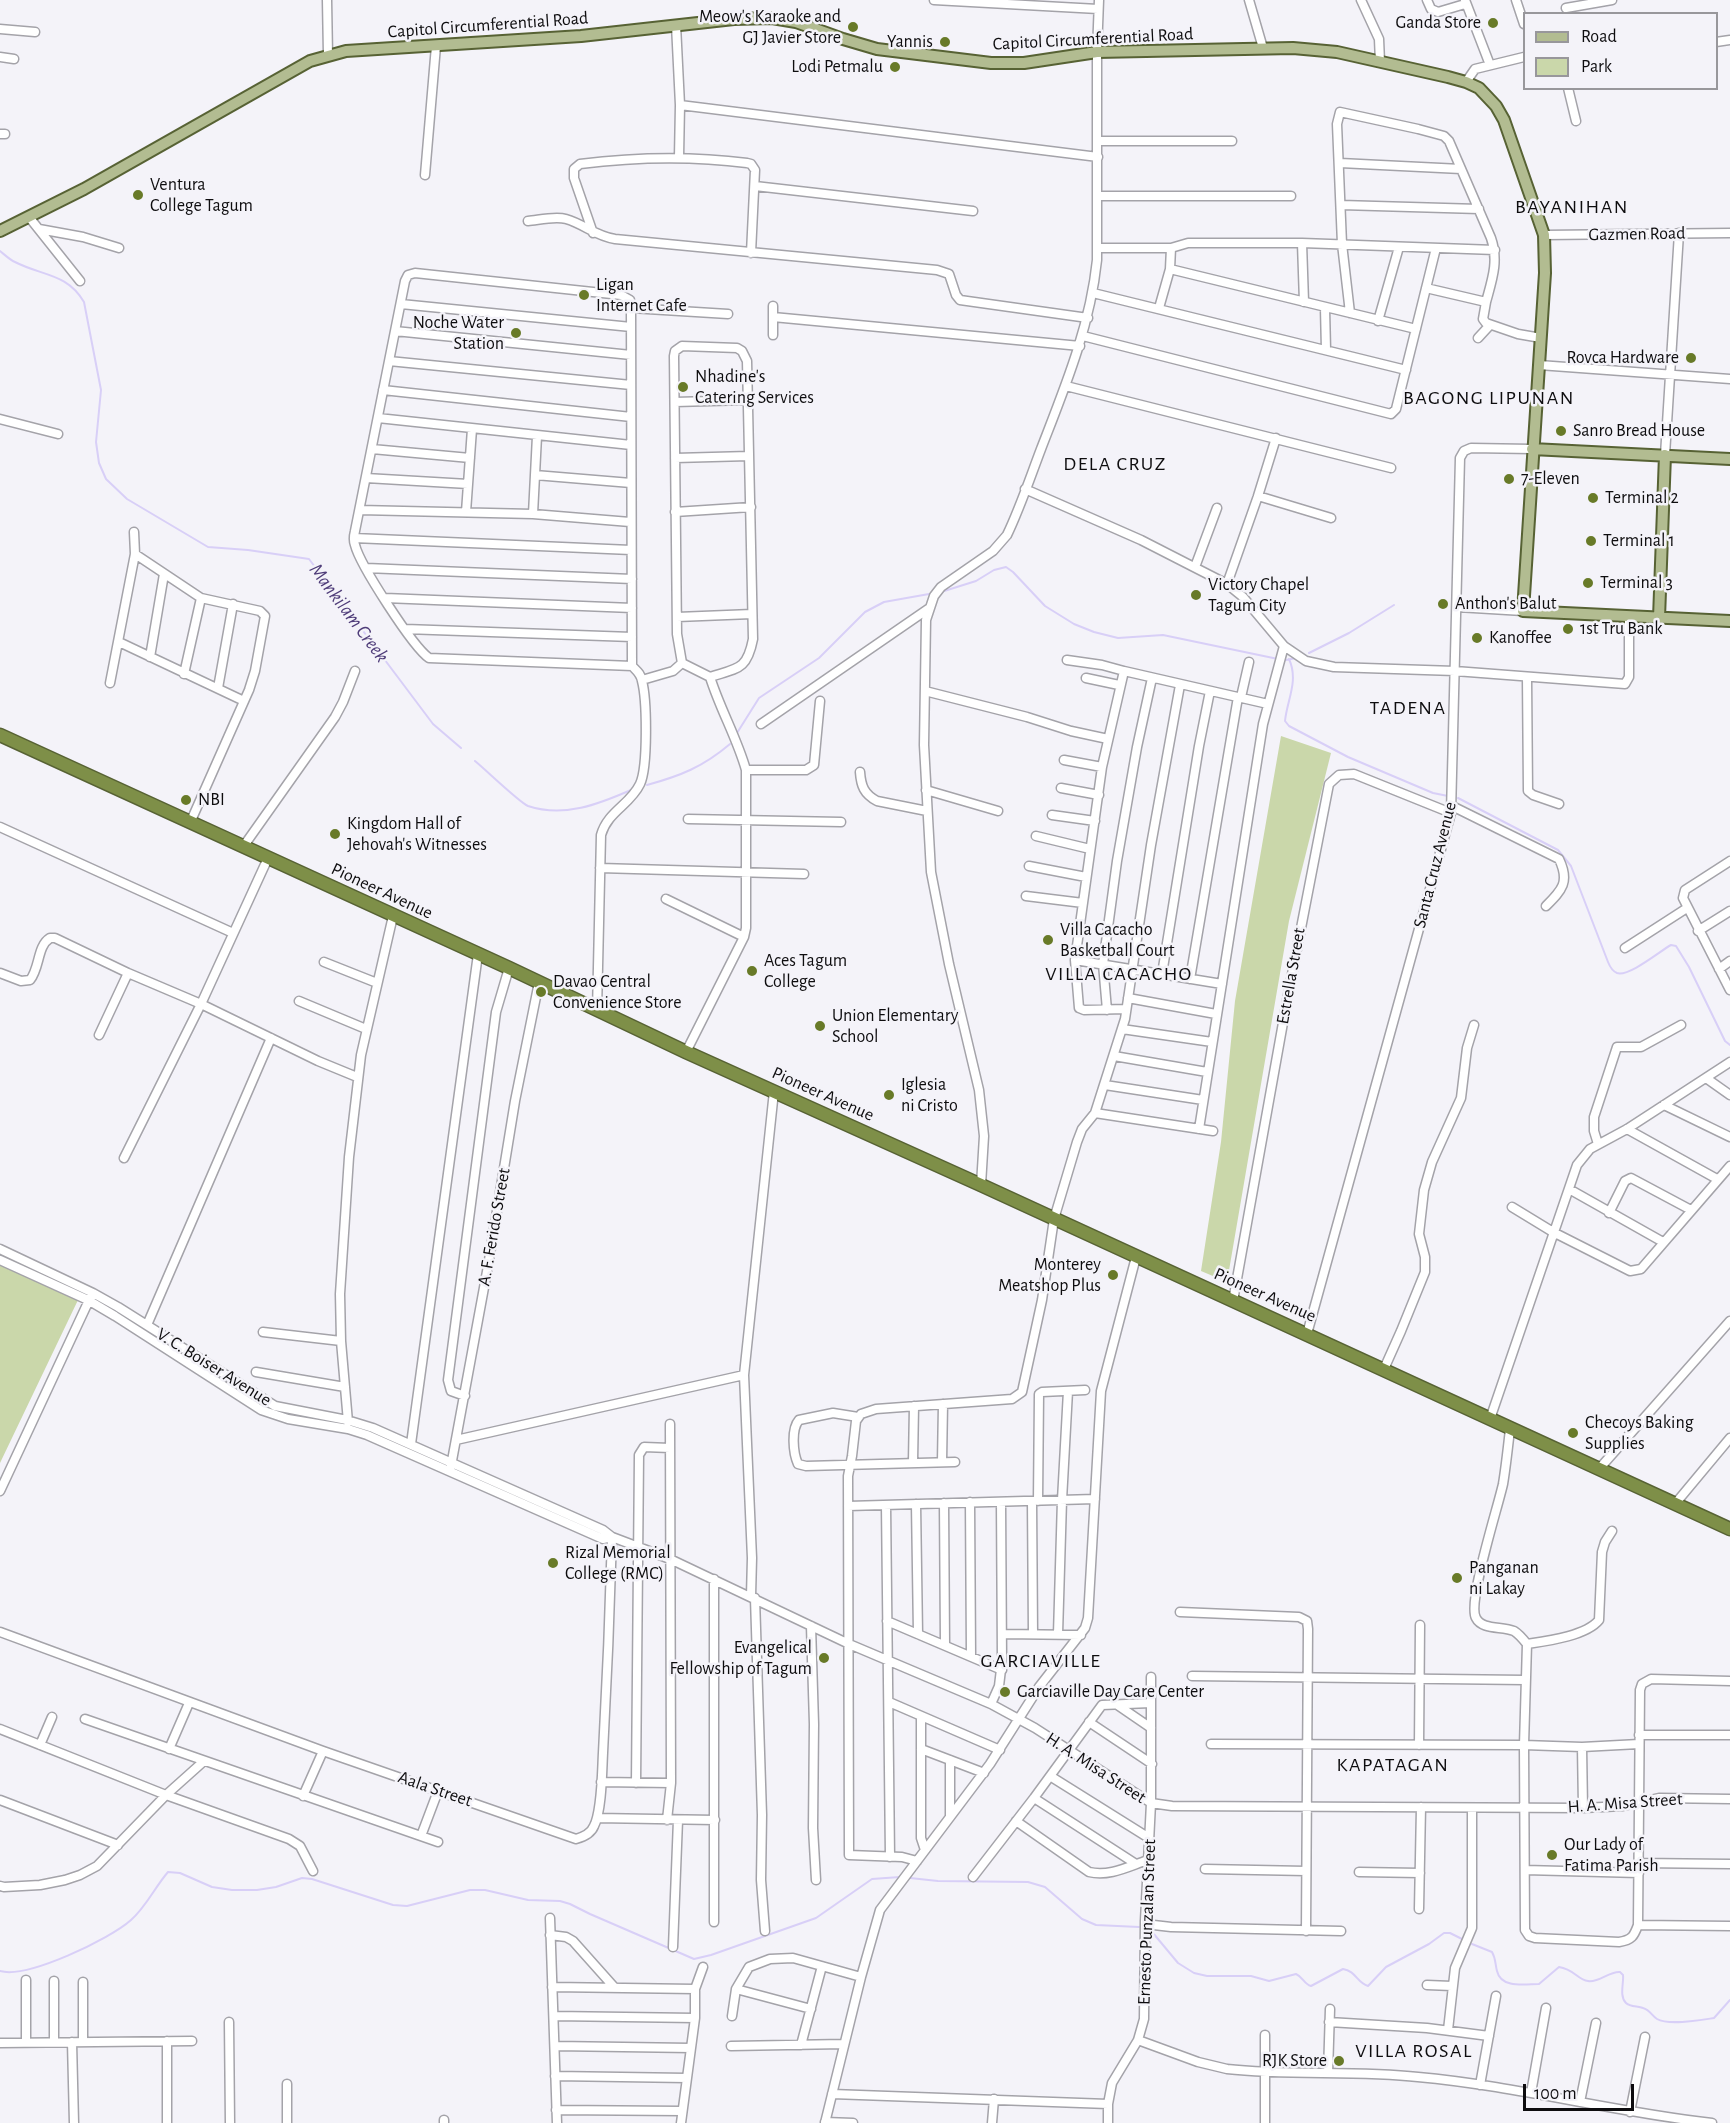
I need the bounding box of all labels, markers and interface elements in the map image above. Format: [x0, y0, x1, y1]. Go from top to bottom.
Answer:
place label: Meow's Karaoke and GJ Javier Store [699, 6, 841, 48]
street label: Capitol Circumferential Road [387, 7, 589, 43]
place label: Ganda Store [1396, 12, 1481, 34]
legend [1523, 12, 1718, 90]
marker: Ganda Store [1486, 16, 1500, 30]
marker: Meow's Karaoke and GJ Javier Store [846, 20, 860, 34]
street label: Capitol Circumferential Road [992, 23, 1194, 55]
text: Road [1581, 28, 1617, 46]
place label: Yannis [887, 31, 933, 53]
marker: Yannis [938, 35, 952, 49]
place label: Lodi Petmalu [791, 56, 883, 78]
text: Park [1581, 58, 1612, 76]
marker: Lodi Petmalu [888, 60, 902, 74]
place label: Ventura College Tagum [150, 174, 253, 216]
marker: Ventura College Tagum [131, 188, 145, 202]
district label: BAYANIHAN [1515, 195, 1629, 219]
street label: Gazmen Road [1588, 222, 1686, 246]
place label: Ligan Internet Cafe [596, 274, 687, 316]
marker: Ligan Internet Cafe [577, 288, 591, 302]
place label: Noche Water Station [413, 312, 504, 354]
marker: Noche Water Station [509, 326, 523, 340]
place label: Rovca Hardware [1566, 347, 1679, 369]
marker: Rovca Hardware [1684, 351, 1698, 365]
place label: Nhadine's Catering Services [695, 366, 814, 409]
marker: Nhadine's Catering Services [676, 380, 690, 394]
district label: BAGONG LIPUNAN [1403, 386, 1575, 410]
place label: Sanro Bread House [1573, 420, 1705, 442]
marker: Sanro Bread House [1554, 424, 1568, 438]
district label: DELA CRUZ [1063, 452, 1167, 476]
place label: 7-Eleven [1521, 468, 1580, 490]
marker: 7-Eleven [1502, 472, 1516, 486]
place label: Terminal 2 [1605, 487, 1679, 509]
marker: Terminal 2 [1586, 491, 1600, 505]
place label: Terminal 1 [1603, 530, 1675, 552]
marker: Terminal 1 [1584, 534, 1598, 548]
water label: Mankilam Creek [304, 559, 394, 667]
place label: Terminal 3 [1600, 572, 1673, 594]
place label: Victory Chapel Tagum City [1208, 574, 1309, 616]
marker: Terminal 3 [1581, 576, 1595, 590]
marker: Victory Chapel Tagum City [1189, 588, 1203, 602]
place label: Anthon's Balut [1455, 593, 1556, 615]
marker: Anthon's Balut [1436, 597, 1450, 611]
place label: 1st Tru Bank [1580, 618, 1662, 640]
marker: 1st Tru Bank [1561, 622, 1575, 636]
place label: Kanoffee [1489, 627, 1552, 649]
marker: Kanoffee [1470, 631, 1484, 645]
district label: TADENA [1369, 696, 1447, 720]
place label: NBI [198, 789, 225, 811]
marker: NBI [179, 793, 193, 807]
street label: Santa Cruz Avenue [1409, 800, 1461, 930]
place label: Kingdom Hall of Jehovah's Witnesses [347, 813, 487, 856]
marker: Kingdom Hall of Jehovah's Witnesses [328, 827, 342, 841]
street label: Pioneer Avenue [328, 858, 436, 924]
place label: Villa Cacacho Basketball Court [1060, 919, 1174, 962]
street label: Estrella Street [1272, 926, 1310, 1026]
marker: Villa Cacacho Basketball Court [1041, 933, 1055, 947]
place label: Aces Tagum College [764, 950, 847, 992]
district label: VILLA CACACHO [1045, 962, 1193, 986]
marker: Aces Tagum College [745, 964, 759, 978]
place label: Davao Central Convenience Store [553, 971, 681, 1014]
marker: Davao Central Convenience Store [534, 985, 548, 999]
place label: Union Elementary School [832, 1005, 958, 1048]
marker: Union Elementary School [813, 1019, 827, 1033]
street label: Pioneer Avenue [769, 1062, 877, 1126]
place label: Iglesia ni Cristo [901, 1074, 958, 1116]
marker: Iglesia ni Cristo [882, 1088, 896, 1102]
street label: A. F. Ferido Street [473, 1166, 515, 1288]
place label: Monterey Meatshop Plus [998, 1254, 1101, 1296]
street label: Pioneer Avenue [1211, 1263, 1319, 1327]
marker: Monterey Meatshop Plus [1106, 1268, 1120, 1282]
street label: V. C. Boiser Avenue [153, 1323, 275, 1411]
place label: Checoys Baking Supplies [1585, 1412, 1693, 1454]
marker: Checoys Baking Supplies [1566, 1426, 1580, 1440]
place label: Rizal Memorial College (RMC) [565, 1542, 671, 1584]
marker: Rizal Memorial College (RMC) [546, 1556, 560, 1570]
place label: Panganan ni Lakay [1469, 1557, 1539, 1600]
marker: Panganan ni Lakay [1450, 1571, 1464, 1585]
place label: Evangelical Fellowship of Tagum [669, 1637, 812, 1680]
district label: GARCIAVILLE [981, 1649, 1101, 1673]
marker: Evangelical Fellowship of Tagum [817, 1651, 831, 1665]
place label: Garciaville Day Care Center [1017, 1681, 1204, 1703]
marker: Garciaville Day Care Center [998, 1685, 1012, 1699]
street label: H. A. Misa Street [1042, 1728, 1150, 1808]
district label: KAPATAGAN [1336, 1753, 1450, 1777]
street label: Aala Street [395, 1766, 475, 1812]
street label: H. A. Misa Street [1567, 1788, 1683, 1818]
place label: Our Lady of Fatima Parish [1564, 1834, 1659, 1876]
street label: Ernesto Punzalan Street [1133, 1839, 1161, 2005]
marker: Our Lady of Fatima Parish [1545, 1848, 1559, 1862]
district label: VILLA ROSAL [1355, 2039, 1473, 2063]
place label: RJK Store [1262, 2050, 1327, 2072]
marker: RJK Store [1332, 2054, 1346, 2068]
scale bar [1526, 2072, 1637, 2110]
text: 100 m [1534, 2085, 1577, 2103]

